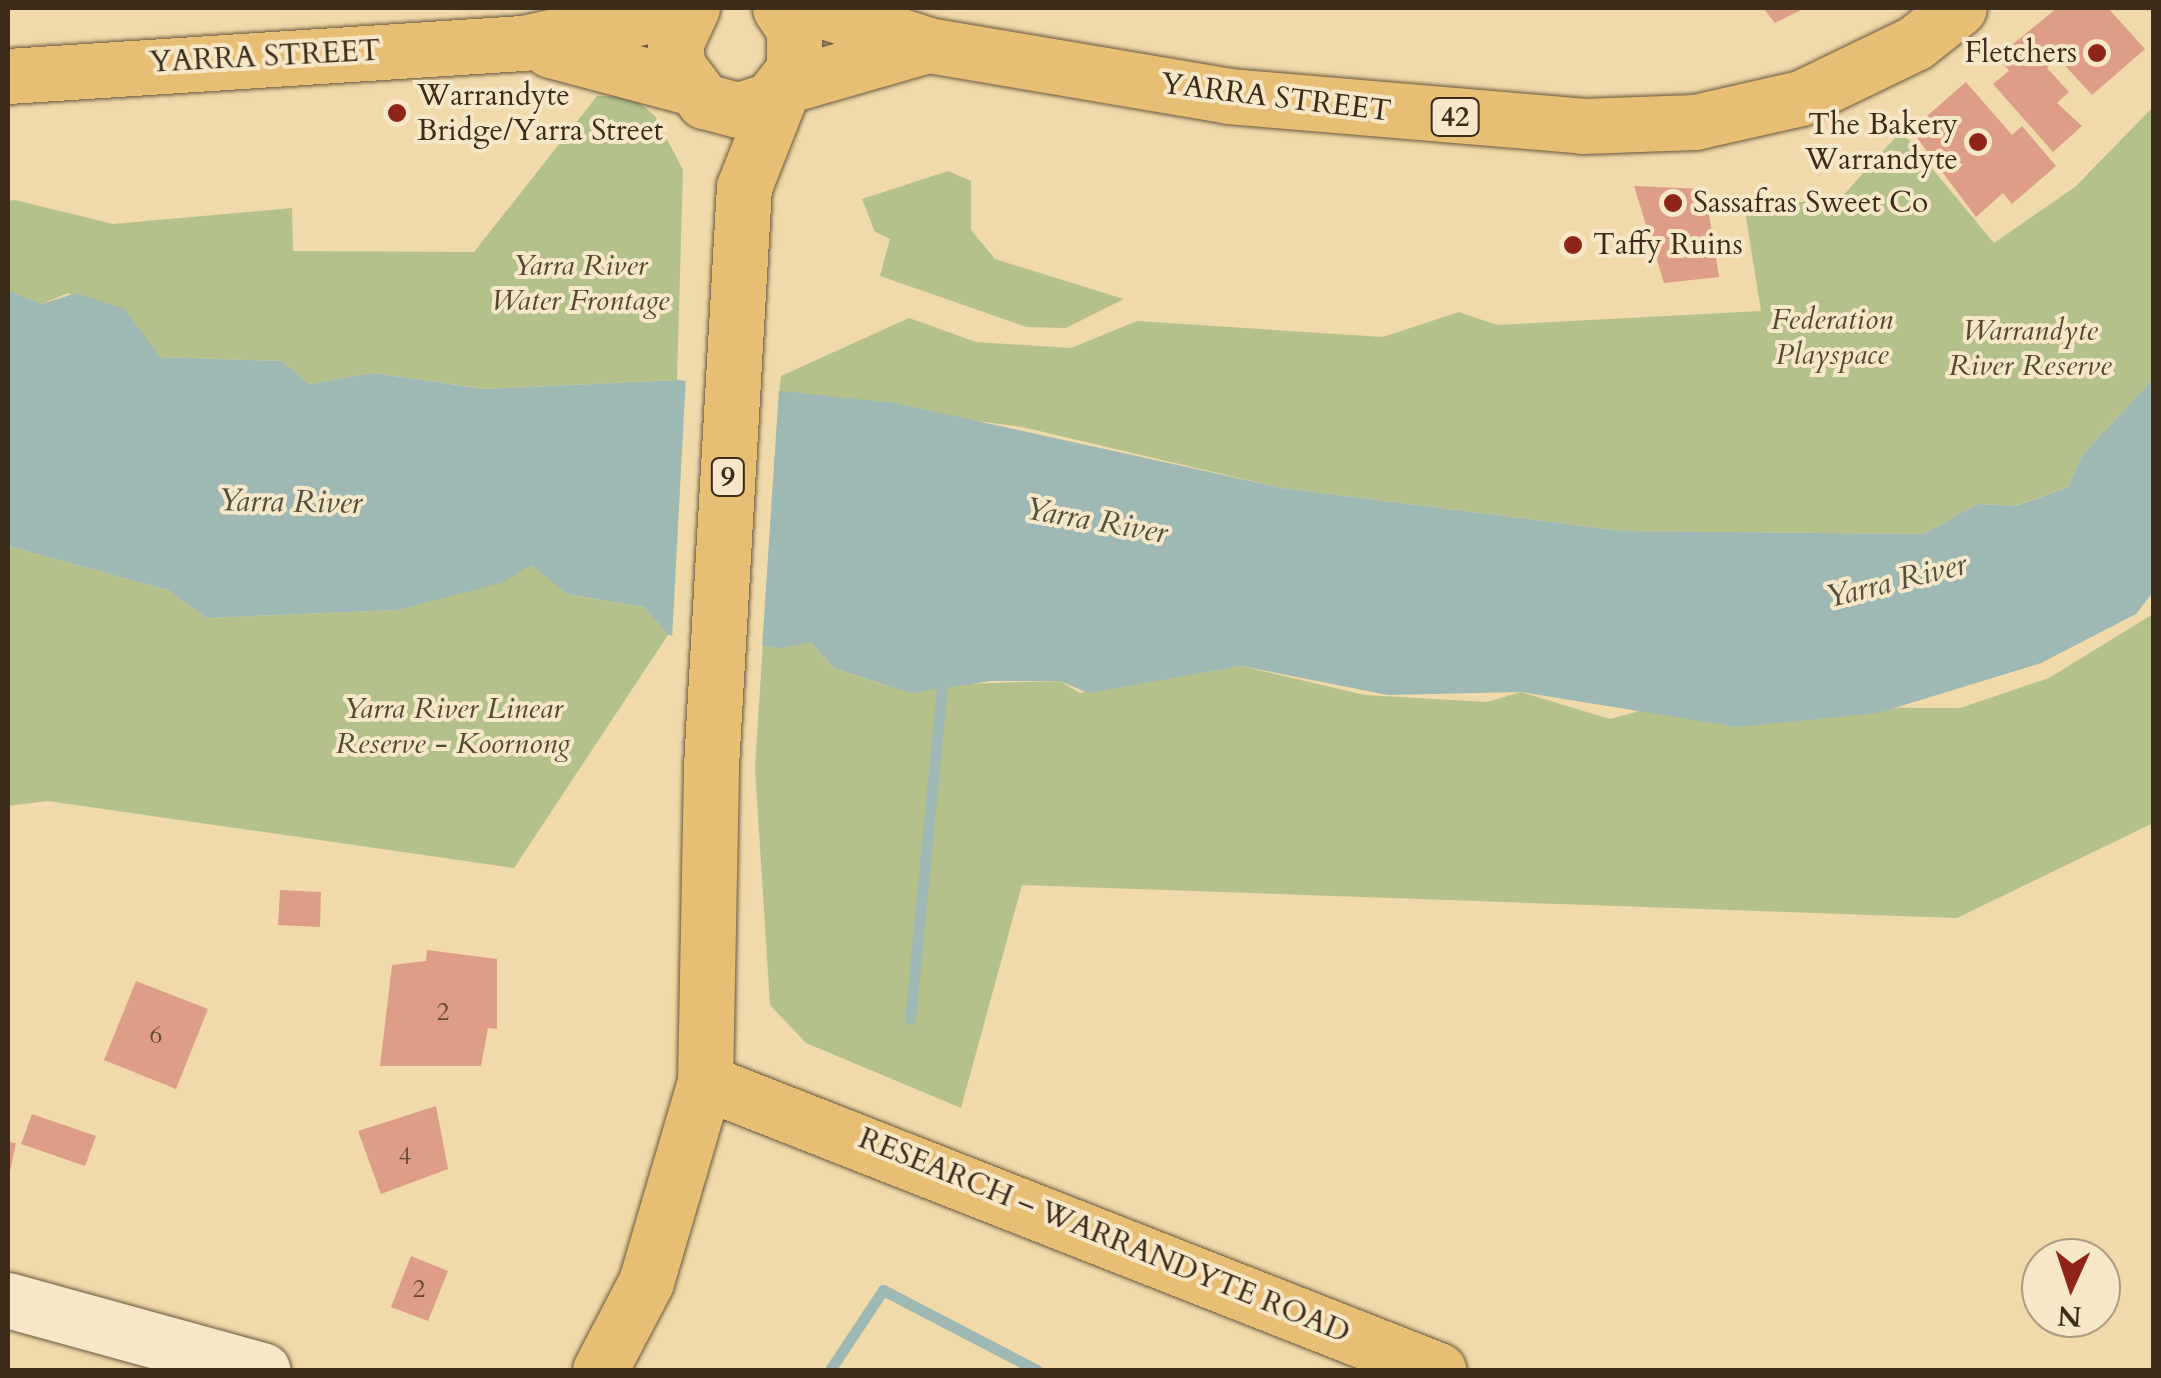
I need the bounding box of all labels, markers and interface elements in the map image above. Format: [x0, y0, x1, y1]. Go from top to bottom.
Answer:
street label: YARRA STREET [148, 33, 382, 81]
place label: Fletchers [1964, 35, 2077, 71]
marker: Fletchers [2086, 42, 2108, 64]
street label: YARRA STREET [1159, 66, 1393, 130]
place label: Warrandyte Bridge/Yarra Street [417, 78, 663, 148]
road number: 42 [1430, 94, 1480, 140]
marker: Warrandyte Bridge/Yarra Street [386, 102, 408, 124]
place label: The Bakery Warrandyte [1805, 107, 1958, 178]
marker: The Bakery Warrandyte [1967, 131, 1989, 153]
place label: Sassafras Sweet Co [1693, 185, 1928, 221]
marker: Sassafras Sweet Co [1662, 192, 1684, 214]
place label: Taffy Ruins [1593, 227, 1743, 263]
marker: Taffy Ruins [1562, 234, 1584, 256]
park label: Yarra River Water Frontage [491, 248, 669, 318]
park label: Federation Playspace [1771, 302, 1893, 372]
park label: Warrandyte River Reserve [1948, 313, 2112, 384]
road number: 9 [710, 454, 746, 500]
water label: Yarra River [218, 482, 362, 522]
water label: Yarra River [1022, 490, 1170, 552]
water label: Yarra River [1821, 545, 1971, 617]
park label: Yarra River Linear Reserve - Koornong [336, 691, 570, 762]
house number: 2 [437, 997, 449, 1027]
house number: 6 [150, 1020, 162, 1050]
street label: RESEARCH – WARRANDYTE ROAD [853, 1121, 1355, 1351]
house number: 4 [399, 1141, 411, 1171]
north arrow [2021, 1238, 2121, 1338]
house number: 2 [413, 1274, 425, 1304]
text: N [2056, 1296, 2083, 1336]

